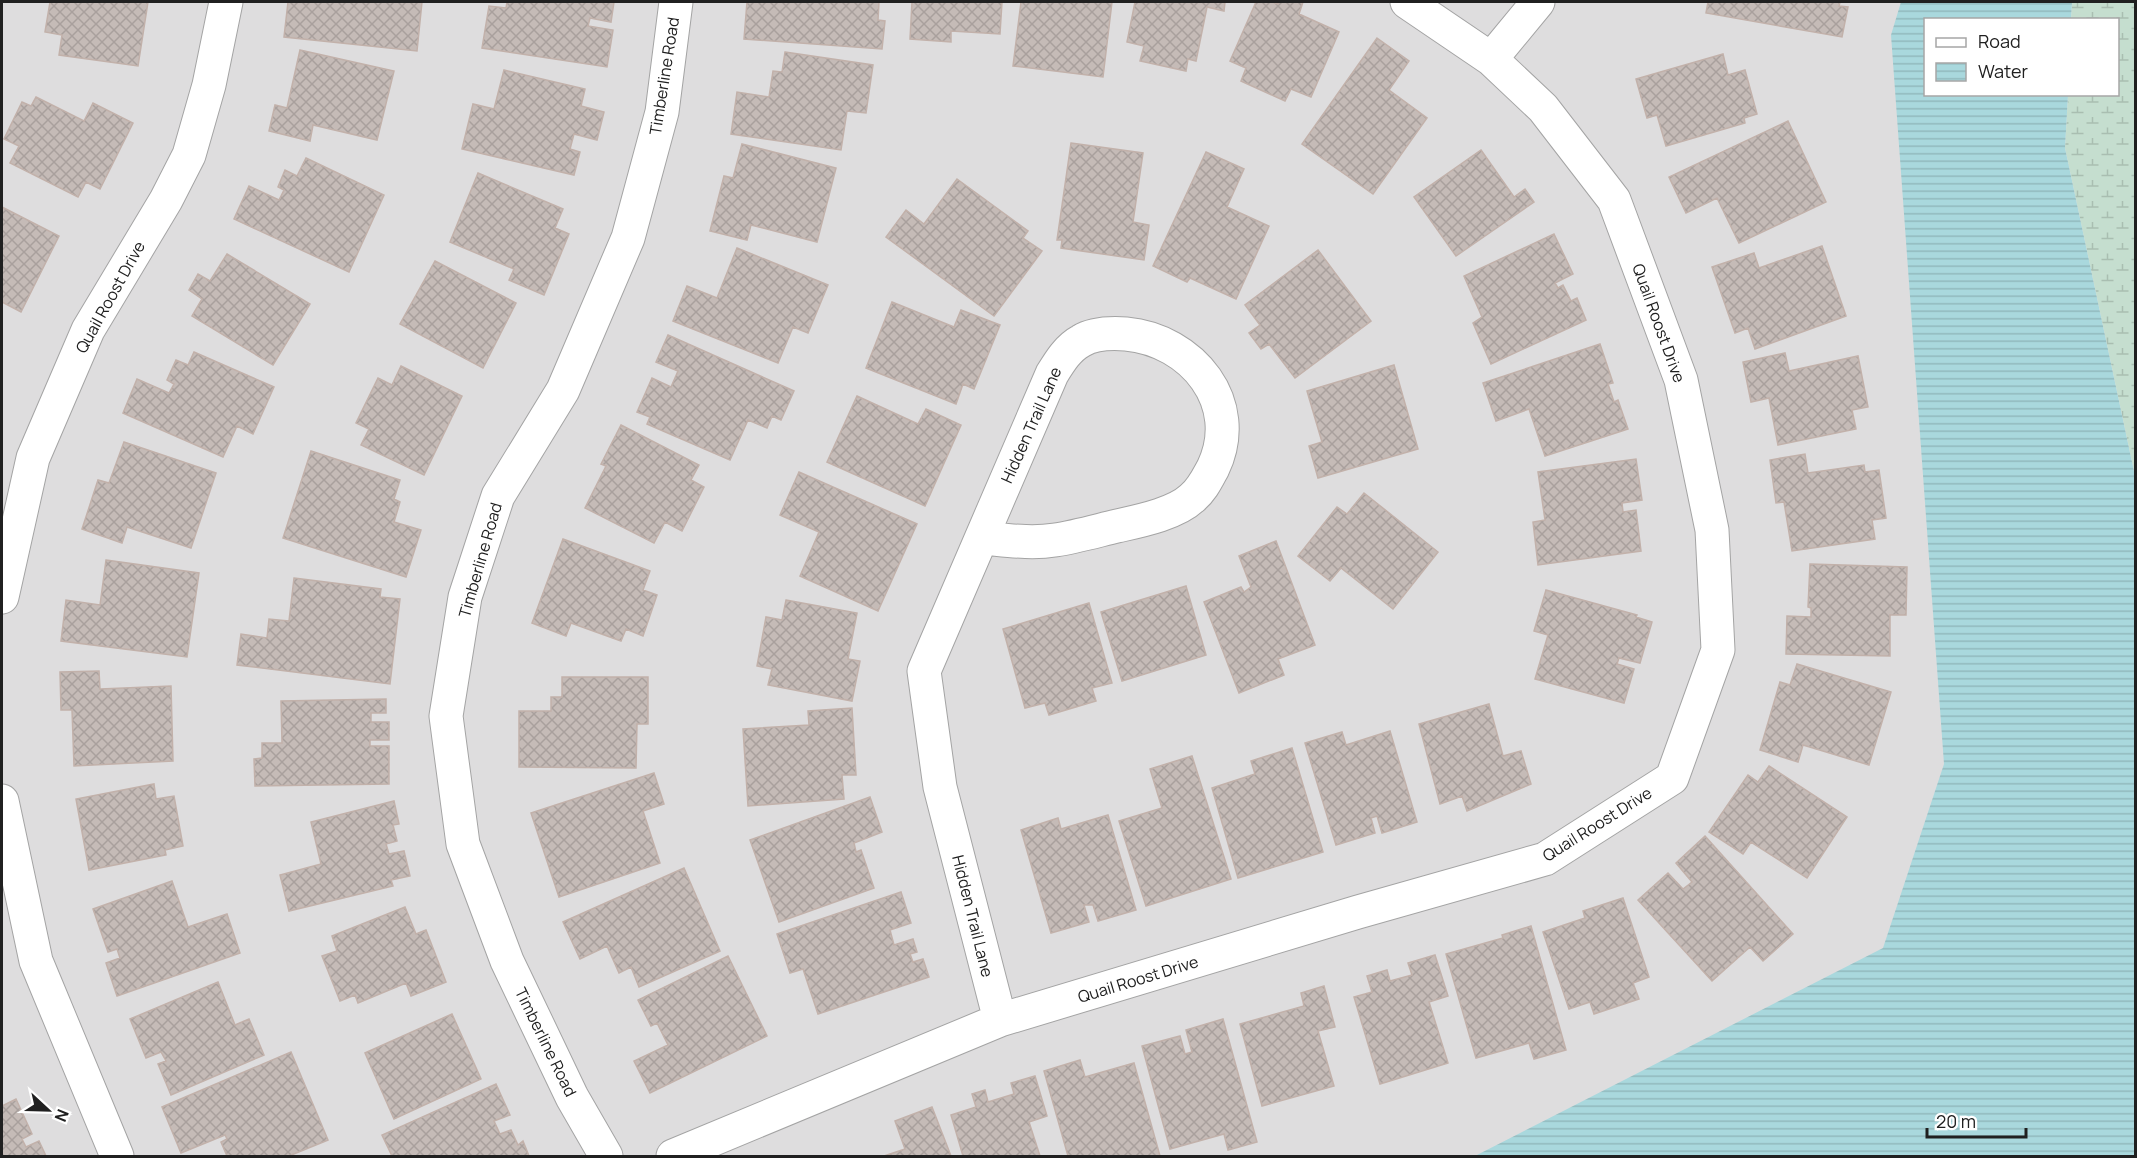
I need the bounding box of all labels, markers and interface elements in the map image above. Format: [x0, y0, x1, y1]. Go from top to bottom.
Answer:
street label: Timberline Road [644, 16, 684, 136]
legend [1924, 18, 2119, 96]
text: Road [1978, 29, 2021, 53]
text: Water [1978, 59, 2028, 83]
street label: Quail Roost Drive [70, 237, 150, 357]
street label: Quail Roost Drive [1627, 261, 1691, 385]
street label: Hidden Trail Lane [996, 363, 1066, 487]
street label: Timberline Road [453, 500, 507, 620]
street label: Quail Roost Drive [1538, 782, 1656, 866]
street label: Hidden Trail Lane [947, 853, 999, 979]
street label: Quail Roost Drive [1075, 950, 1201, 1008]
street label: Timberline Road [510, 984, 582, 1100]
north arrow [18, 1080, 78, 1140]
scale bar [1927, 1101, 2026, 1139]
text: N [50, 1106, 74, 1125]
text: 20 m [1936, 1109, 1976, 1133]

